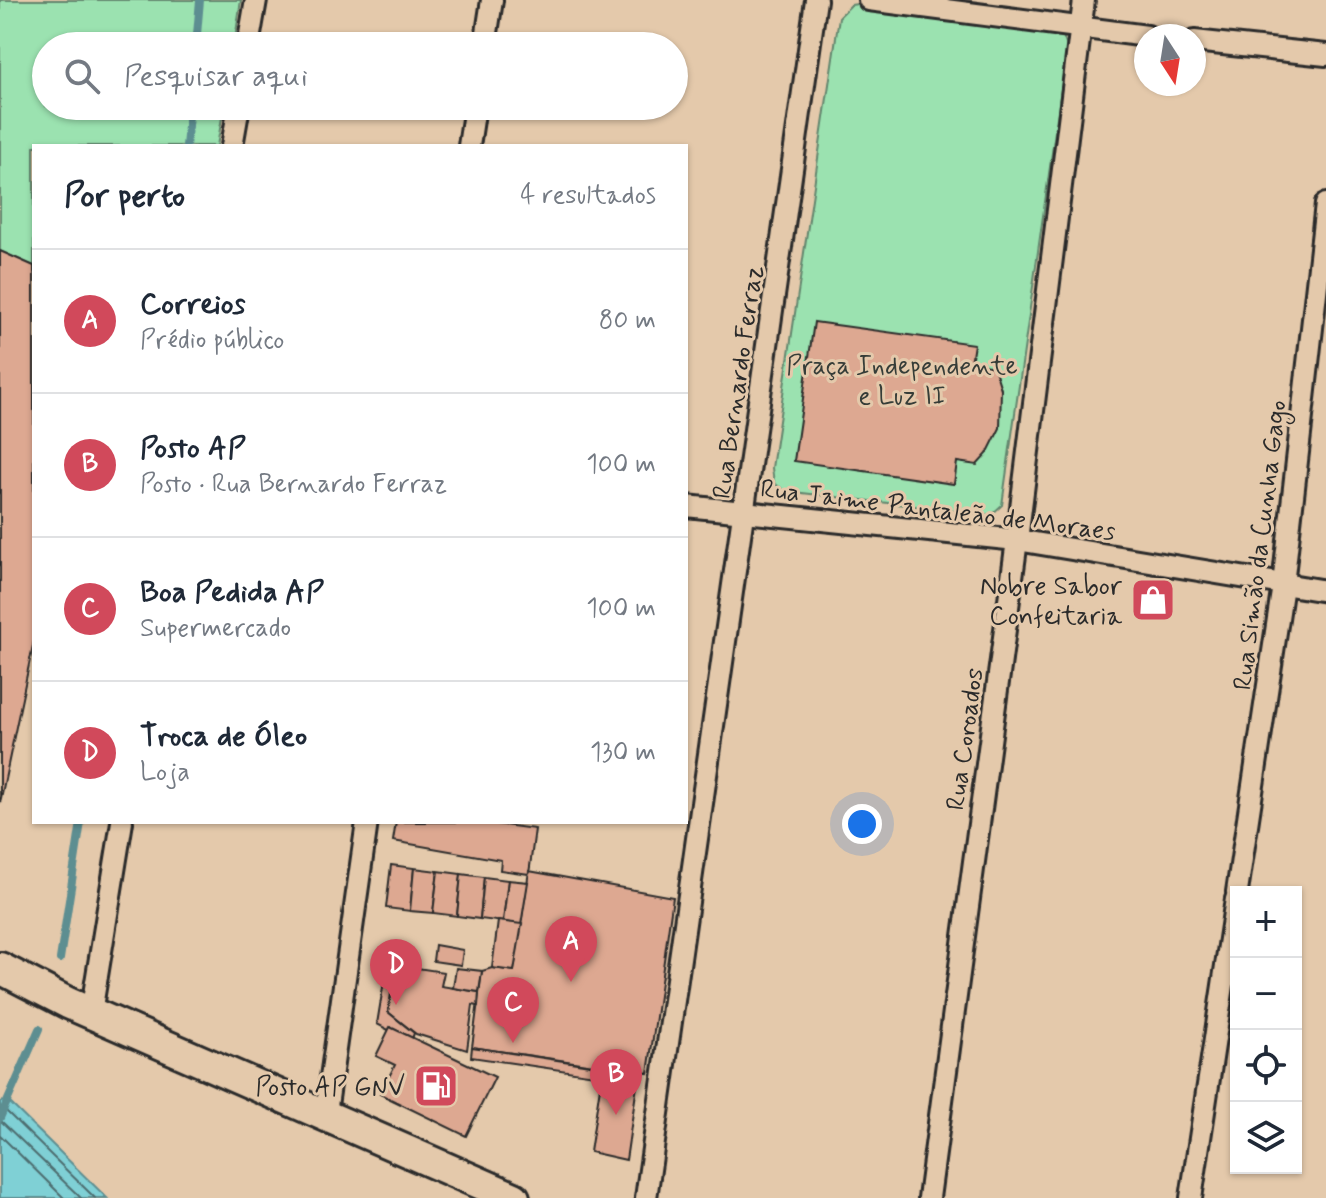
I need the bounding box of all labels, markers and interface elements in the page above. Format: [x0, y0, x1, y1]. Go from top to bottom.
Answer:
north arrow [1134, 24, 1206, 96]
search box [32, 32, 688, 120]
icon: search [60, 54, 104, 98]
text: Pesquisar aqui [124, 57, 308, 96]
text: Por perto [64, 174, 185, 219]
text: 4 resultados [520, 179, 656, 213]
street label: Rua Bernardo Ferraz [706, 263, 772, 501]
text: Correios [140, 285, 245, 324]
text: A [81, 304, 99, 338]
text: 80 m [599, 304, 656, 338]
text: Prédio público [140, 324, 284, 358]
park label: Praça Independente e Luz II [786, 350, 1018, 414]
street label: Rua Simão da Cunha Gago [1226, 398, 1298, 692]
text: Posto AP [140, 429, 246, 468]
text: B [82, 448, 98, 482]
text: 100 m [586, 448, 656, 482]
text: Posto · Rua Bernardo Ferraz [140, 468, 447, 502]
street label: Rua Jaime Pantaleão de Moraes [758, 472, 1117, 550]
place label: Nobre Sabor Confeitaria [980, 570, 1123, 634]
text: Boa Pedida AP [140, 573, 324, 612]
shop icon: Nobre Sabor Confeitaria [1129, 576, 1177, 624]
text: C [81, 592, 99, 626]
text: 100 m [586, 592, 656, 626]
text: Supermercado [140, 612, 291, 646]
street label: Rua Coroados [939, 666, 993, 813]
text: Troca de Óleo [140, 717, 307, 756]
text: D [81, 736, 99, 770]
text: 130 m [590, 736, 656, 770]
text: Loja [140, 756, 190, 790]
your location [842, 804, 882, 844]
map controls [1230, 886, 1302, 1174]
button: + [1230, 886, 1302, 958]
pin: A [545, 916, 597, 982]
pin: D [370, 939, 422, 1005]
button: − [1230, 958, 1302, 1030]
pin: C [487, 977, 539, 1043]
button: locate [1230, 1030, 1302, 1102]
pin: B [590, 1049, 642, 1115]
fuel station icon: Posto AP GNV [412, 1062, 460, 1110]
place label: Posto AP GNV [256, 1071, 405, 1105]
button: layers [1230, 1102, 1302, 1174]

